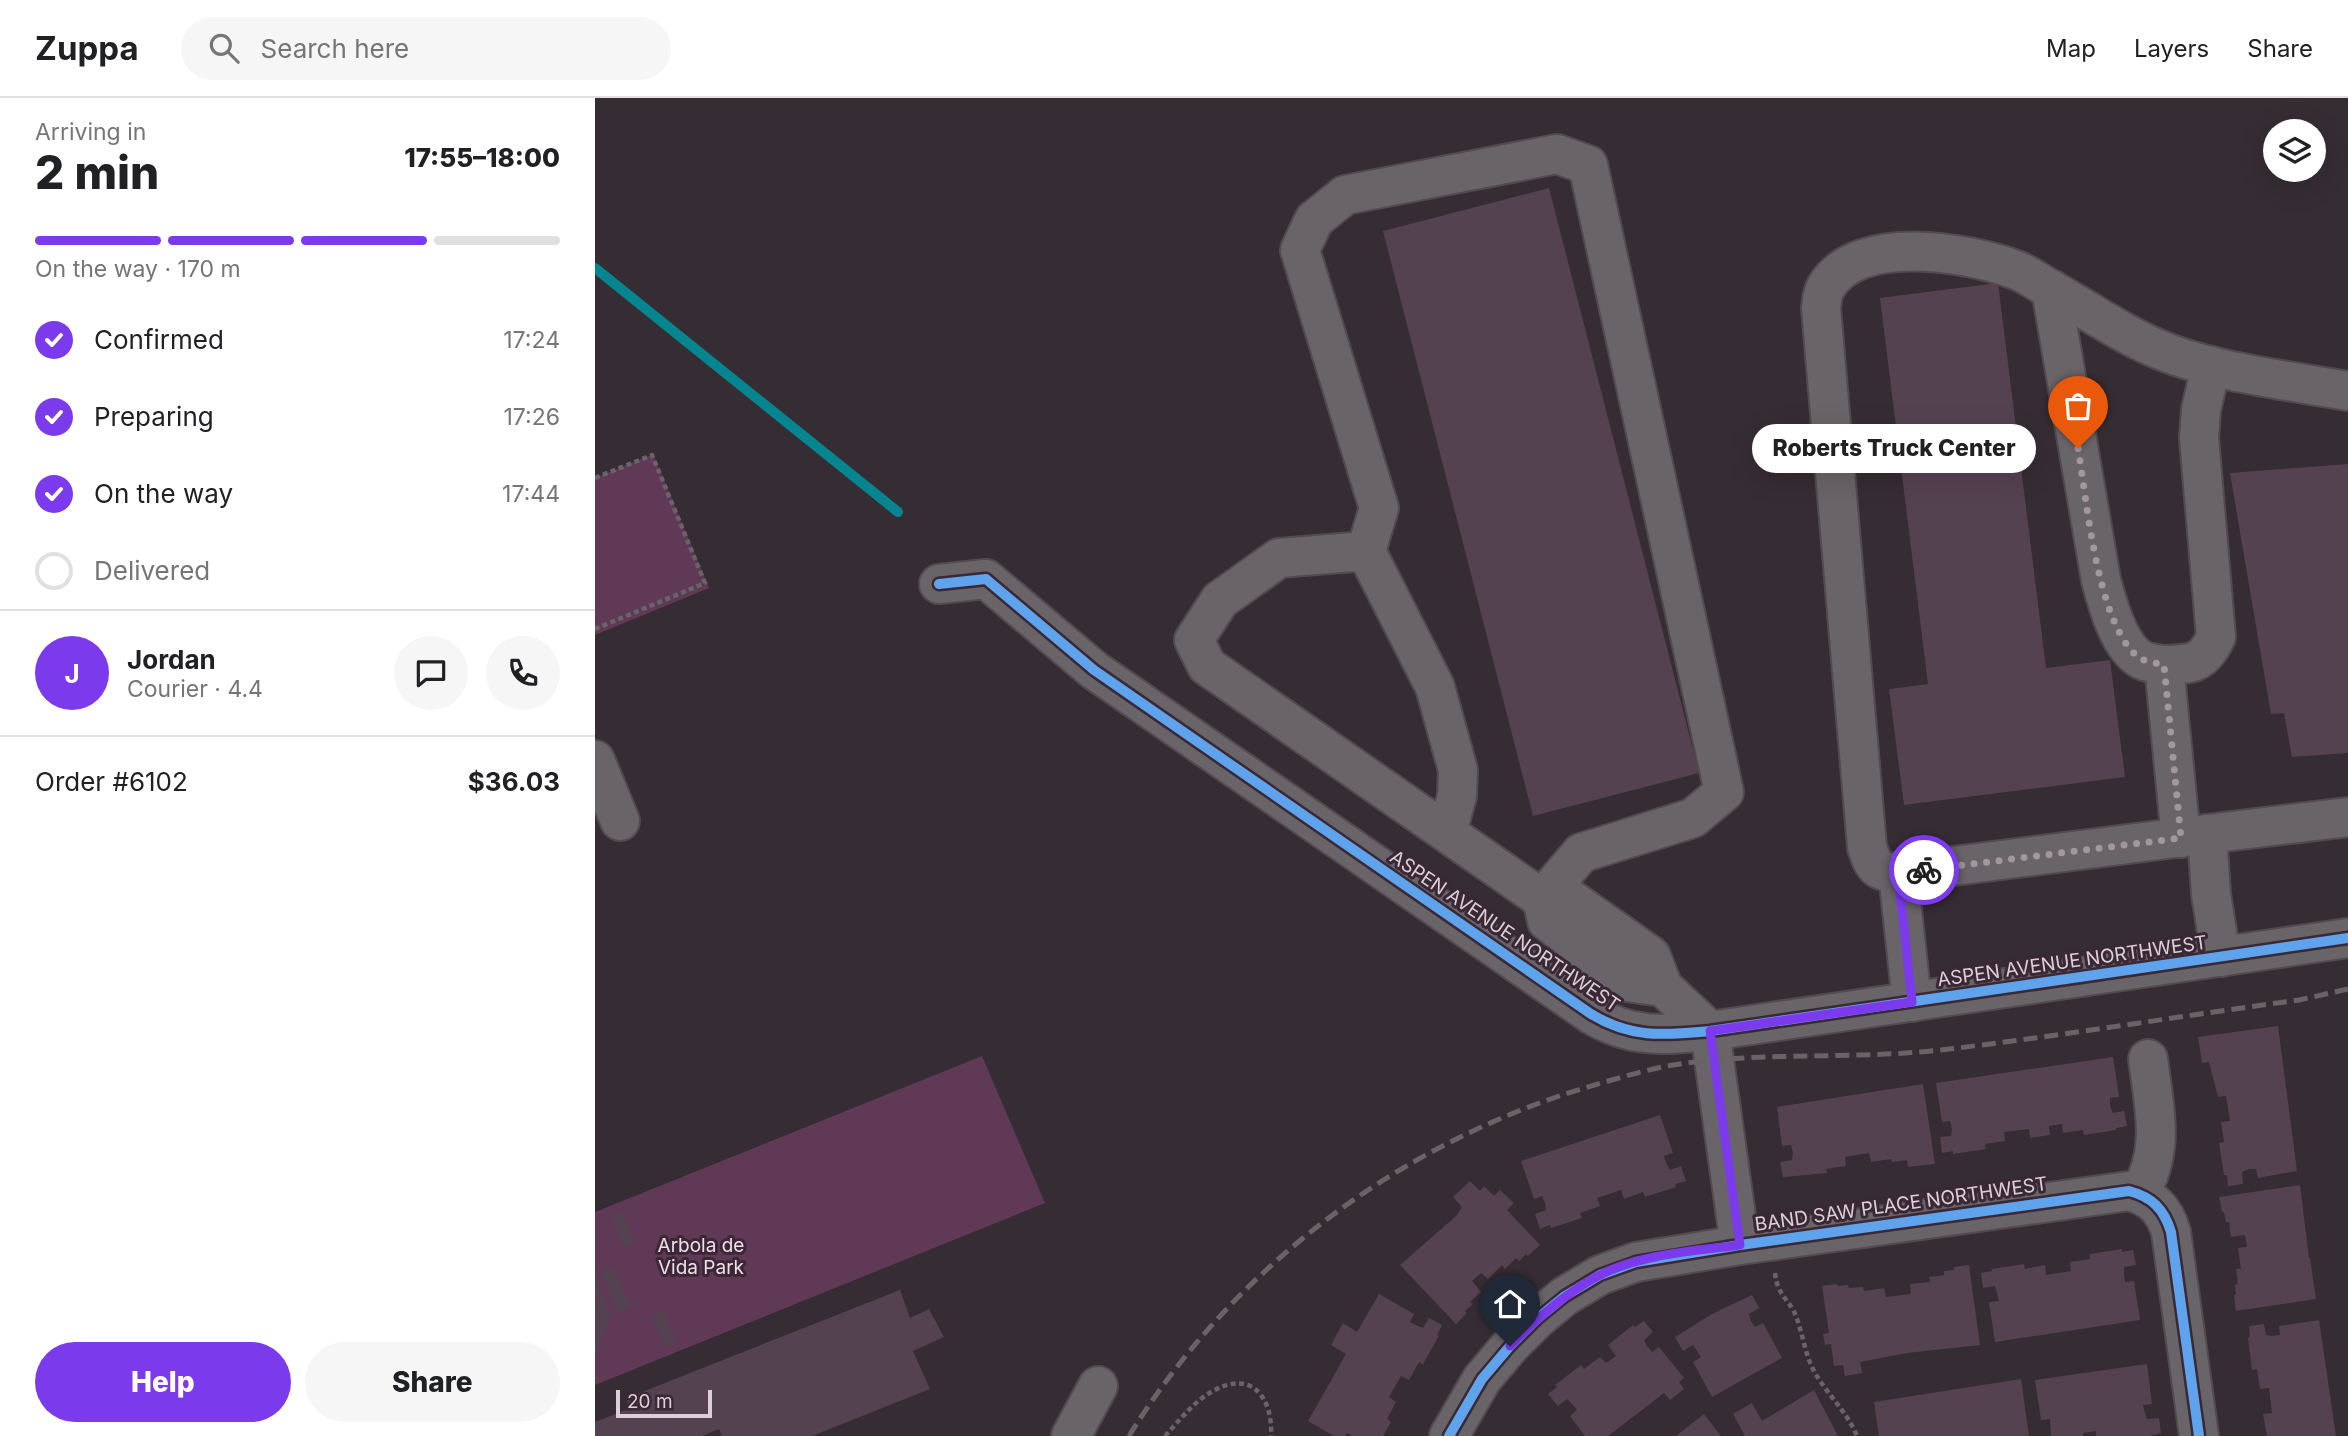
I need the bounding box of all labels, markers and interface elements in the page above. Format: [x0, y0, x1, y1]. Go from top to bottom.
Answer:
search box [181, 17, 671, 80]
text: Zuppa [35, 28, 139, 68]
icon: search [205, 29, 243, 67]
text: Search here [261, 33, 409, 64]
text: Map [2046, 34, 2096, 63]
text: Layers [2134, 34, 2209, 63]
text: Share [2247, 34, 2313, 63]
text: Arriving in [35, 118, 146, 146]
map controls [2263, 119, 2326, 182]
button: layers [2263, 119, 2326, 182]
text: 17:55–18:00 [404, 142, 560, 173]
text: 2 min [35, 144, 159, 200]
text: On the way · 170 m [35, 255, 241, 283]
icon: check [35, 321, 73, 359]
text: Confirmed [94, 324, 224, 355]
text: 17:24 [503, 326, 560, 354]
pin [2048, 376, 2108, 448]
icon: bag [2059, 387, 2097, 425]
icon: check [35, 398, 73, 436]
text: Preparing [94, 401, 214, 432]
text: 17:26 [503, 403, 560, 431]
callout: Roberts Truck Center [1753, 424, 2036, 472]
text: Roberts Truck Center [1772, 434, 2016, 462]
icon: check [35, 475, 73, 513]
text: On the way [94, 478, 233, 509]
text: 17:44 [502, 480, 560, 508]
text: Delivered [94, 555, 210, 586]
button: chat [394, 636, 468, 710]
button: phone [486, 636, 560, 710]
text: Jordan [127, 644, 216, 675]
text: J [64, 658, 80, 689]
text: Courier · 4.4 [127, 675, 263, 703]
text: Order #6102 [35, 766, 188, 797]
text: $36.03 [468, 766, 560, 797]
courier [1889, 835, 1959, 905]
street label: ASPEN AVENUE NORTHWEST [1386, 845, 1624, 1017]
icon: bike [1905, 851, 1943, 889]
street label: ASPEN AVENUE NORTHWEST [1936, 931, 2208, 991]
street label: BAND SAW PLACE NORTHWEST [1753, 1172, 2049, 1236]
park label: Arbola de Vida Park [658, 1234, 745, 1279]
pin [1480, 1274, 1540, 1346]
icon: home [1491, 1285, 1529, 1323]
button: Help [35, 1342, 291, 1422]
button: Share [305, 1342, 560, 1422]
scale bar [616, 1387, 712, 1419]
text: 20 m [627, 1390, 673, 1413]

